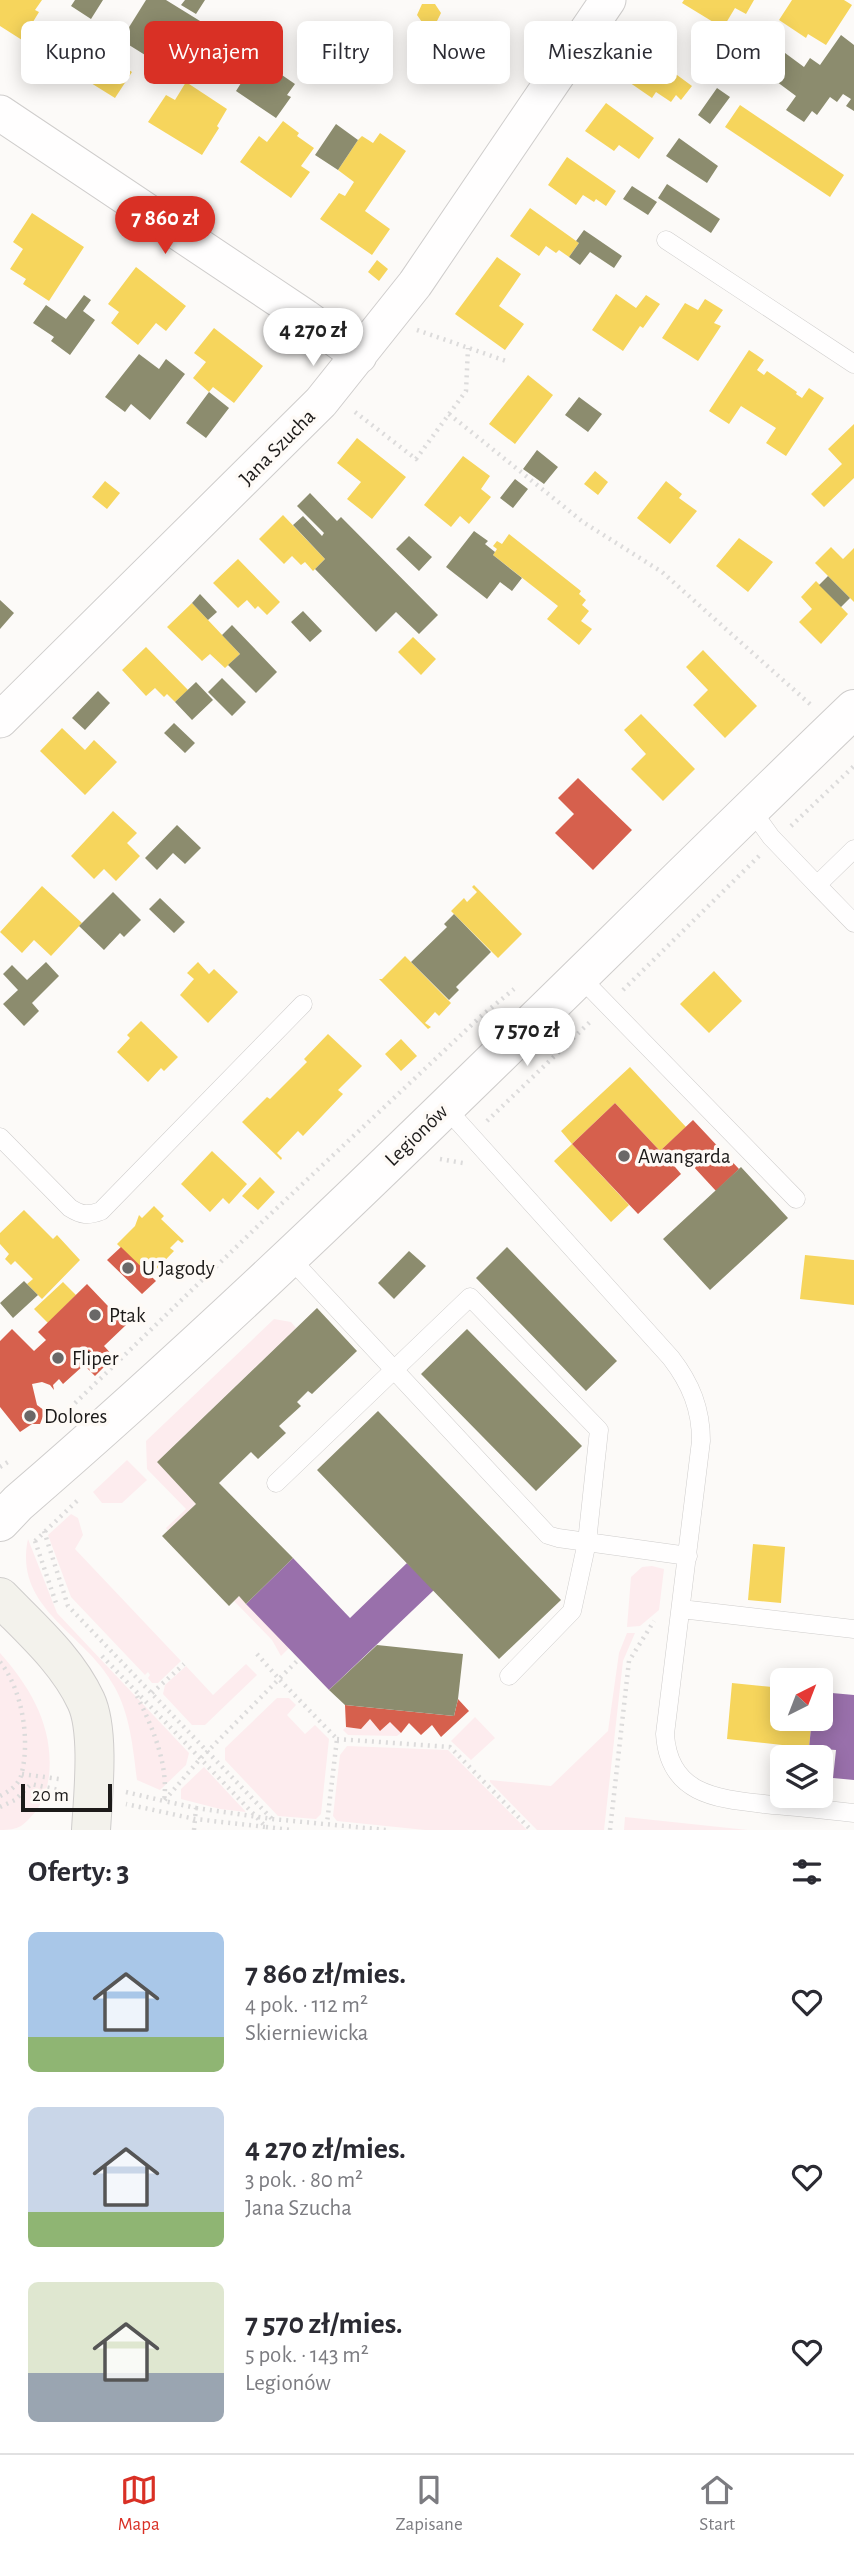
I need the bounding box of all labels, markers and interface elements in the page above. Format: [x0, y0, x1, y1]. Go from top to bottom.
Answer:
chip: Kupno [21, 21, 130, 84]
chip: Wynajem [144, 21, 283, 84]
chip: Filtry [297, 21, 393, 84]
chip: Nowe [407, 21, 510, 84]
chip: Mieszkanie [524, 21, 677, 84]
chip: Dom [691, 21, 785, 84]
pin: 7 860 zł [93, 196, 237, 256]
text: 7 860 zł [131, 207, 199, 230]
pin: 4 270 zł [241, 308, 385, 368]
text: 4 270 zł [279, 319, 347, 342]
street label: Jana Szucha [235, 405, 319, 489]
pin: 7 570 zł [455, 1009, 599, 1068]
text: 7 570 zł [494, 1019, 560, 1042]
street label: Legionów [381, 1101, 452, 1170]
place label: Awangarda [638, 1146, 731, 1167]
marker: Awangarda [616, 1148, 632, 1164]
place label: U Jagody [142, 1258, 215, 1279]
marker: U Jagody [120, 1260, 136, 1276]
place label: Ptak [109, 1305, 146, 1326]
marker: Ptak [87, 1307, 103, 1323]
place label: Fliper [72, 1348, 119, 1369]
marker: Fliper [50, 1350, 66, 1366]
place label: Dolores [44, 1406, 107, 1427]
marker: Dolores [22, 1408, 38, 1424]
north arrow [770, 1668, 833, 1731]
map controls [770, 1668, 833, 1808]
button: layers [770, 1745, 833, 1808]
scale bar [21, 1781, 112, 1813]
text: 20 m [32, 1786, 69, 1805]
icon: filters [788, 1853, 826, 1891]
text: Oferty: 3 [28, 1857, 129, 1887]
text: 7 860 zł/mies. [245, 1959, 406, 1989]
icon: home [84, 1960, 168, 2044]
icon: heart [788, 1983, 826, 2021]
text: 4 pok. · 112 m² [245, 1994, 368, 2017]
text: Skierniewicka [245, 2022, 368, 2045]
text: 4 270 zł/mies. [245, 2134, 406, 2164]
icon: home [84, 2135, 168, 2219]
icon: heart [788, 2158, 826, 2196]
text: 3 pok. · 80 m² [245, 2169, 363, 2192]
text: Jana Szucha [245, 2197, 352, 2220]
text: 7 570 zł/mies. [245, 2309, 403, 2339]
icon: home [84, 2310, 168, 2394]
icon: heart [788, 2333, 826, 2371]
text: 5 pok. · 143 m² [245, 2344, 369, 2367]
text: Legionów [245, 2372, 331, 2395]
tab: Mapa [118, 2471, 160, 2536]
tab: Zapisane [395, 2471, 463, 2536]
tab: Start [698, 2471, 736, 2536]

